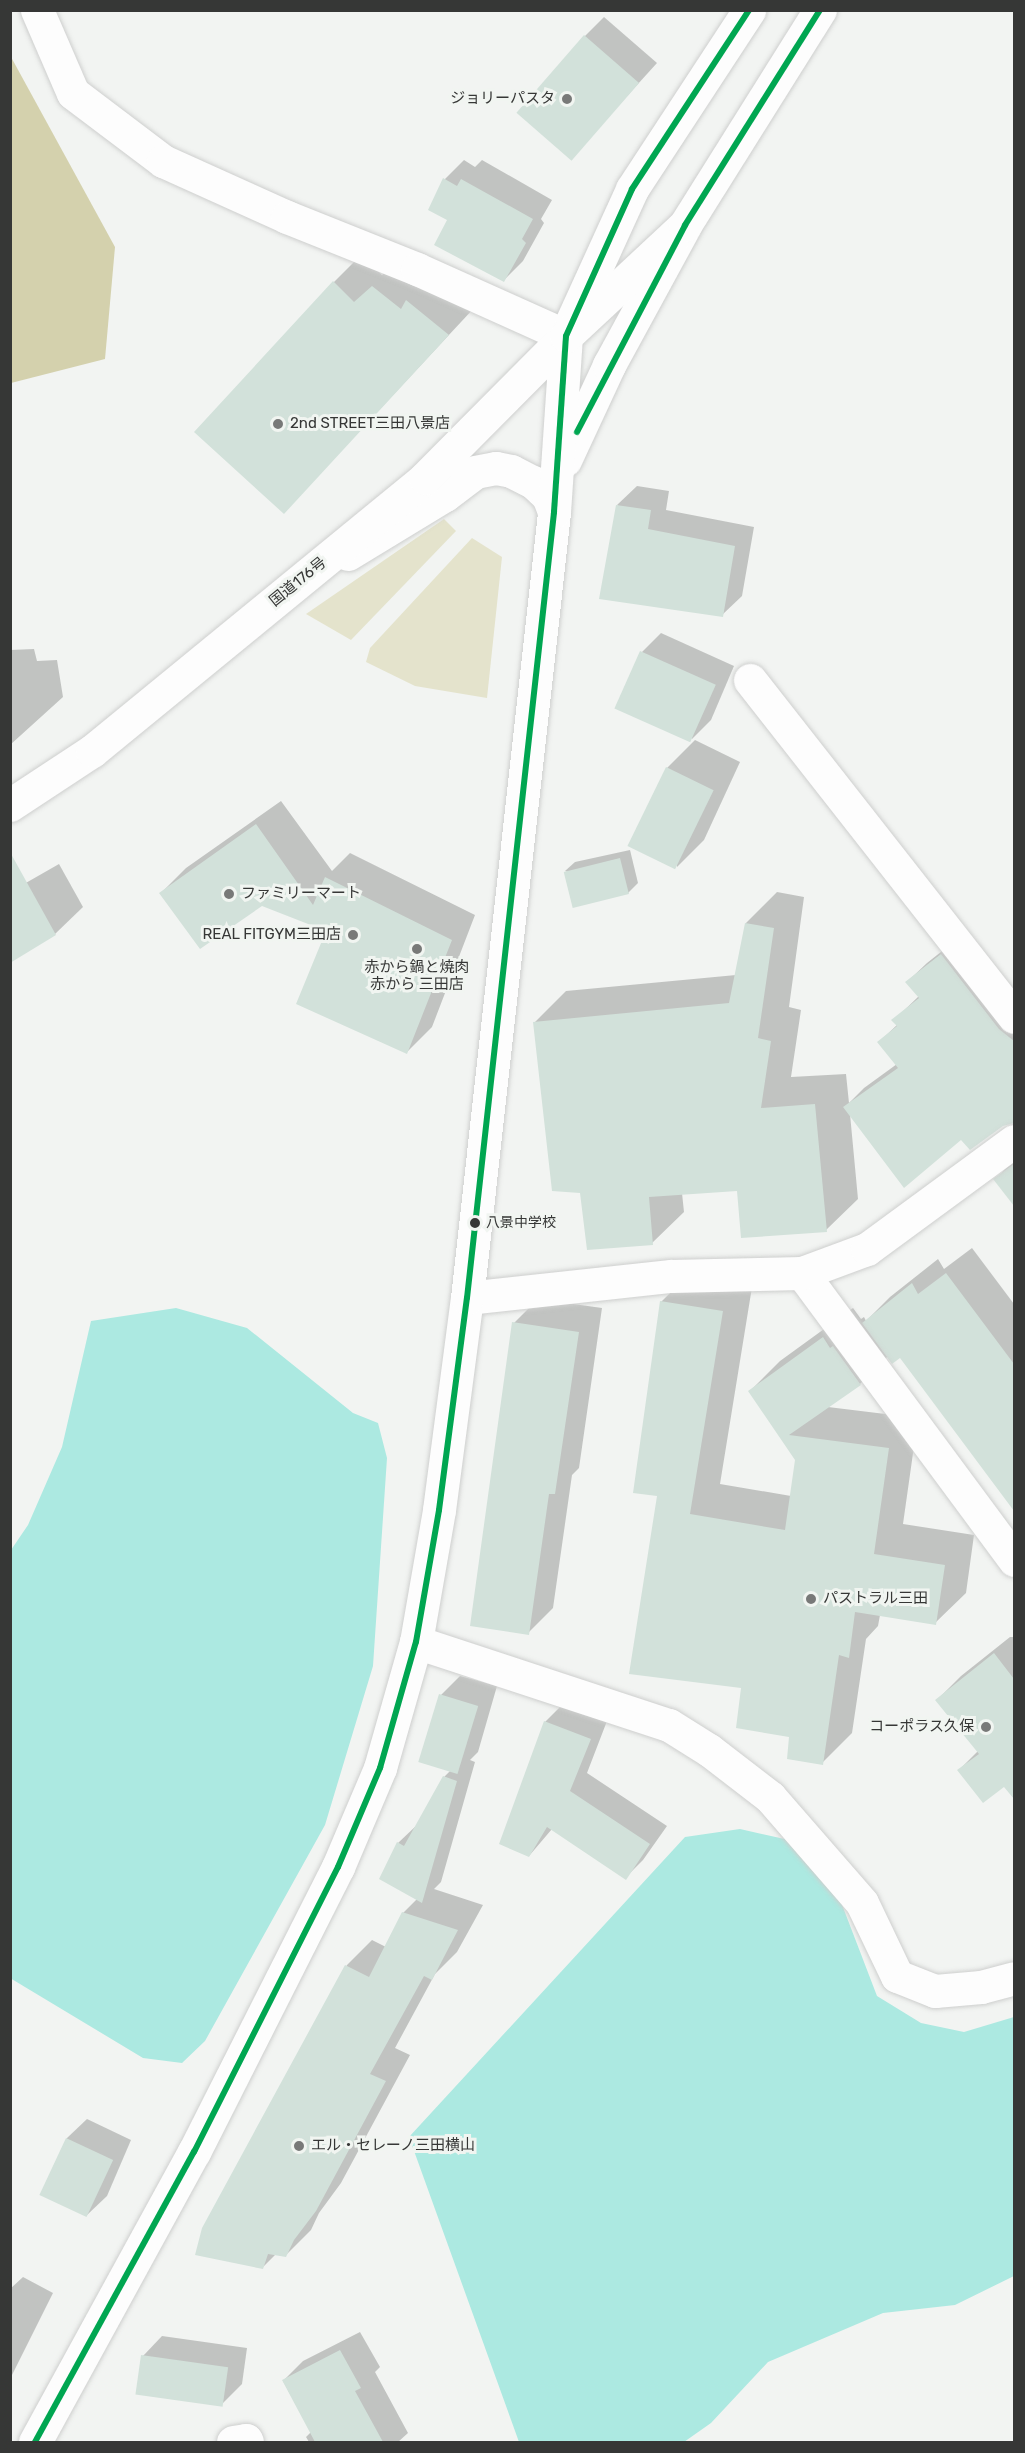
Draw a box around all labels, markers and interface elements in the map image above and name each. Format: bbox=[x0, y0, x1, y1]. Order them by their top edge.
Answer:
place label: ジョリーパスタ bbox=[450, 90, 555, 108]
marker: ジョリーパスタ bbox=[560, 92, 574, 106]
place label: 2nd STREET三田八景店 bbox=[290, 415, 450, 433]
marker: 2nd STREET三田八景店 bbox=[271, 417, 285, 431]
street label: 国道176号 bbox=[266, 554, 330, 610]
place label: ファミリーマート bbox=[241, 885, 361, 903]
marker: ファミリーマート bbox=[222, 887, 236, 901]
place label: REAL FITGYM三田店 bbox=[202, 926, 341, 944]
marker: REAL FITGYM三田店 bbox=[346, 928, 360, 942]
marker: 赤から鍋と焼肉 赤から 三田店 bbox=[410, 942, 424, 956]
place label: 赤から鍋と焼肉 赤から 三田店 bbox=[365, 958, 469, 993]
place label: 八景中学校 bbox=[486, 1215, 556, 1231]
marker: 八景中学校 bbox=[469, 1217, 481, 1229]
place label: パストラル三田 bbox=[823, 1590, 928, 1608]
marker: パストラル三田 bbox=[804, 1592, 818, 1606]
place label: コーポラス久保 bbox=[869, 1718, 974, 1736]
marker: コーポラス久保 bbox=[979, 1720, 993, 1734]
place label: エル・セレーノ三田横山 bbox=[311, 2137, 476, 2155]
marker: エル・セレーノ三田横山 bbox=[292, 2139, 306, 2153]

